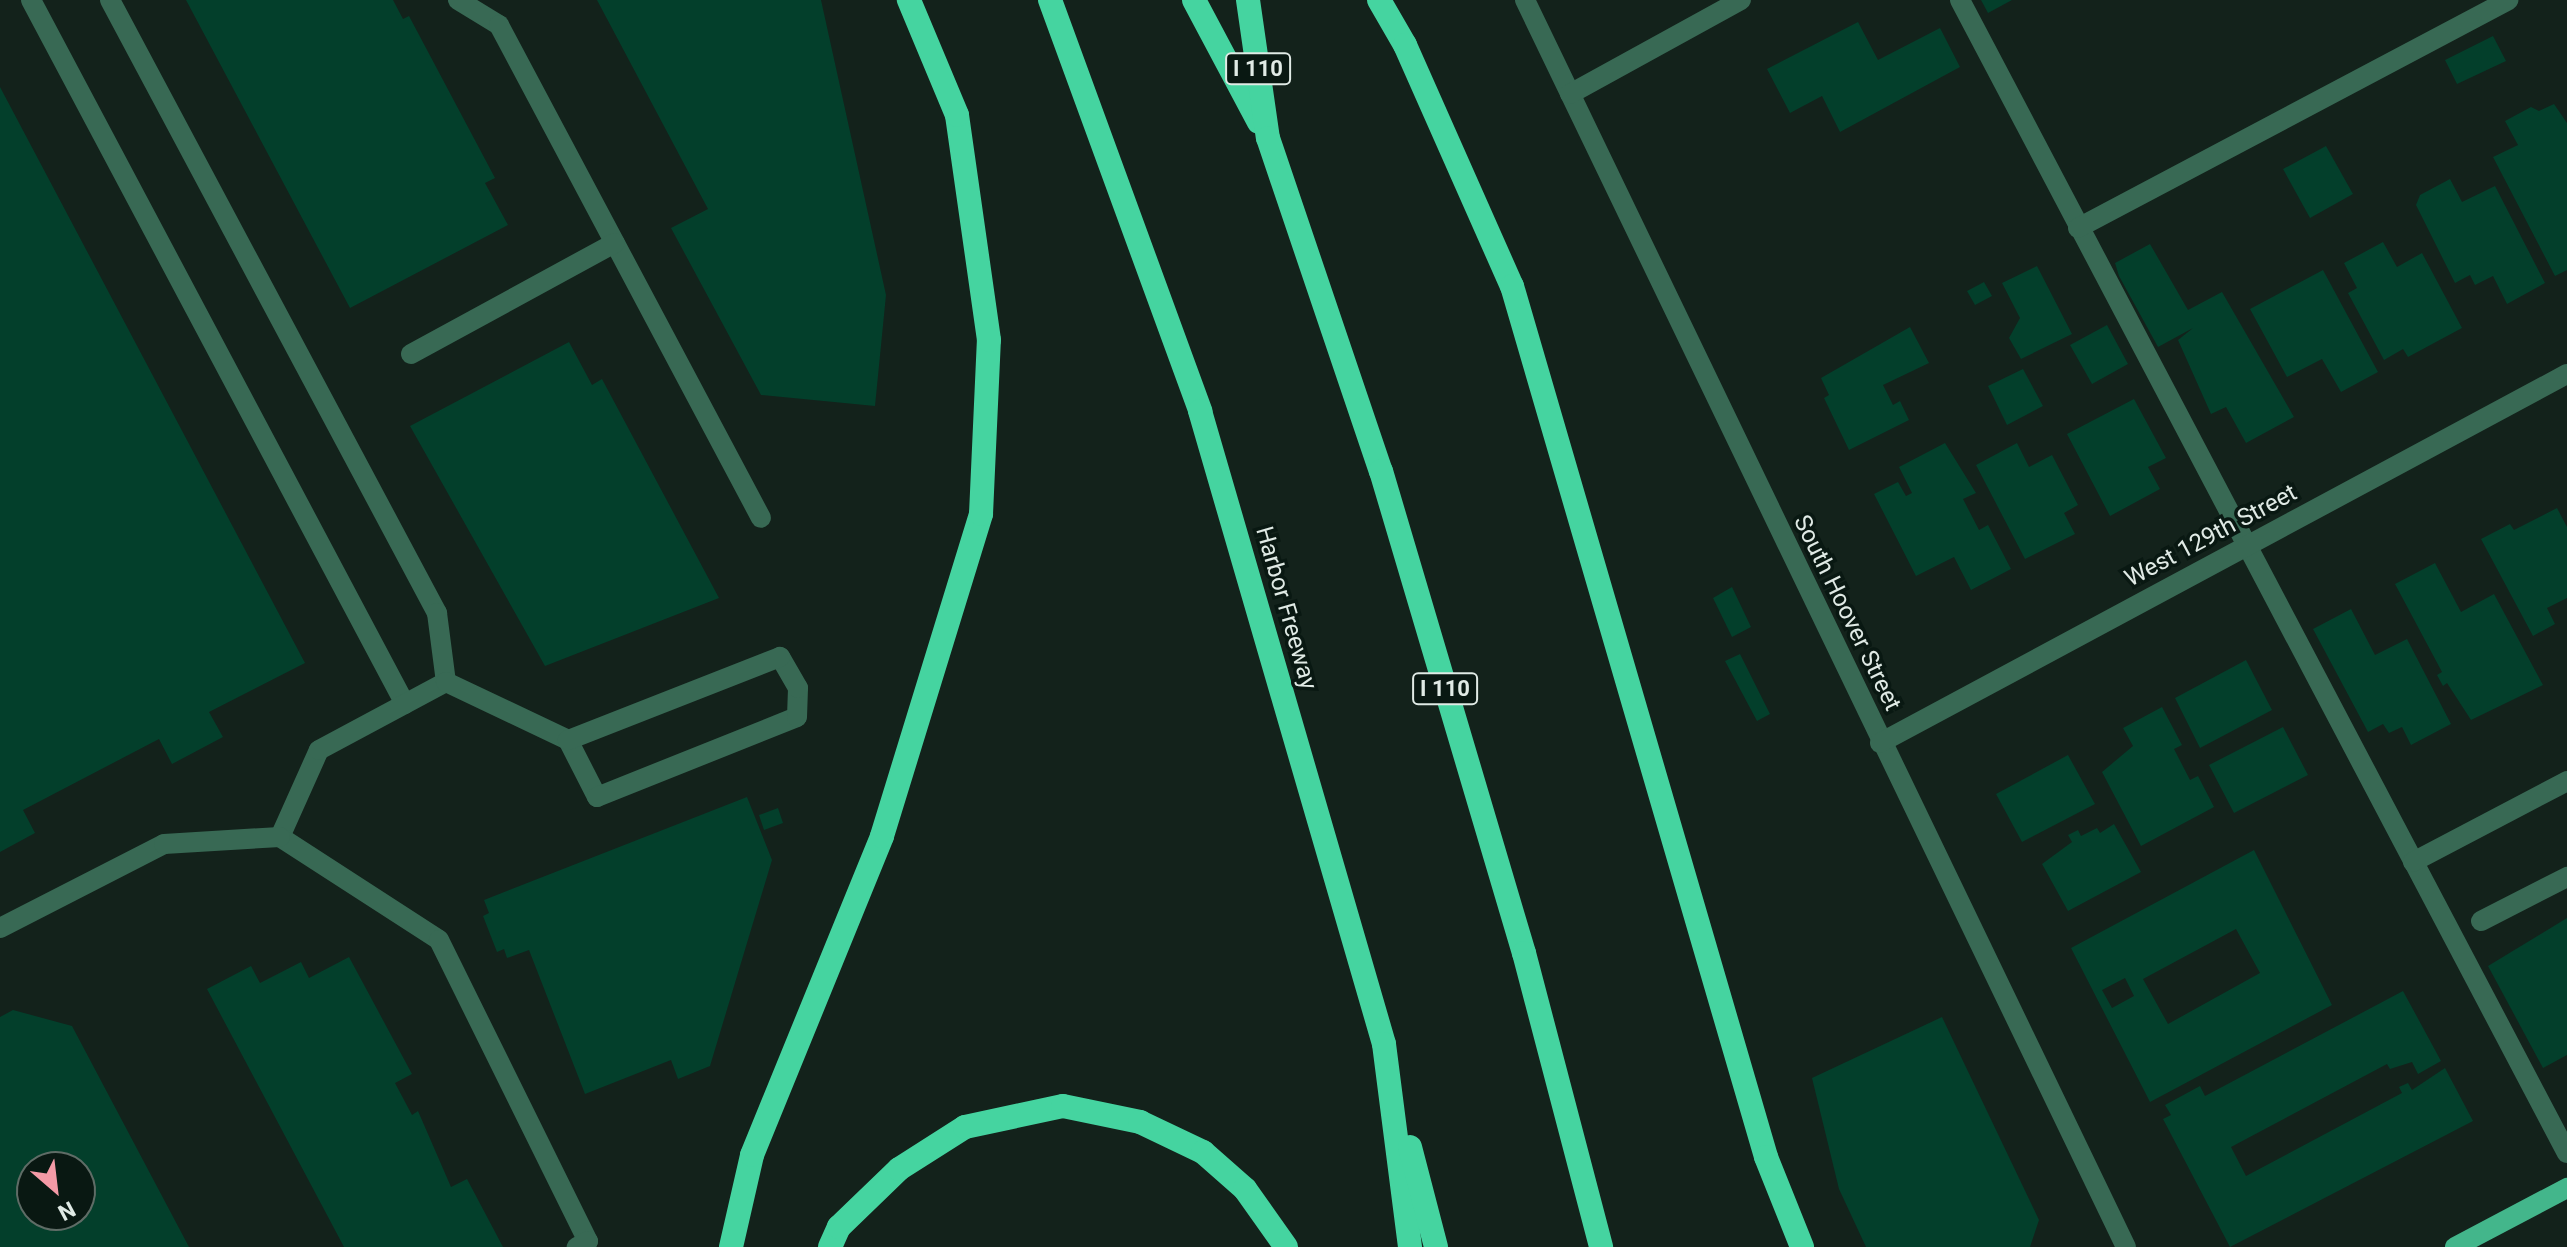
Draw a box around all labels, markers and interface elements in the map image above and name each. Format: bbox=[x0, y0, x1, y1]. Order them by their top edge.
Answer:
road number: I 110 bbox=[1224, 51, 1292, 87]
street label: West 129th Street bbox=[2120, 479, 2302, 593]
street label: South Hoover Street bbox=[1787, 510, 1907, 716]
street label: Harbor Freeway bbox=[1249, 523, 1323, 693]
road number: I 110 bbox=[1411, 671, 1479, 707]
north arrow bbox=[16, 1151, 96, 1231]
text: N bbox=[54, 1196, 79, 1226]

